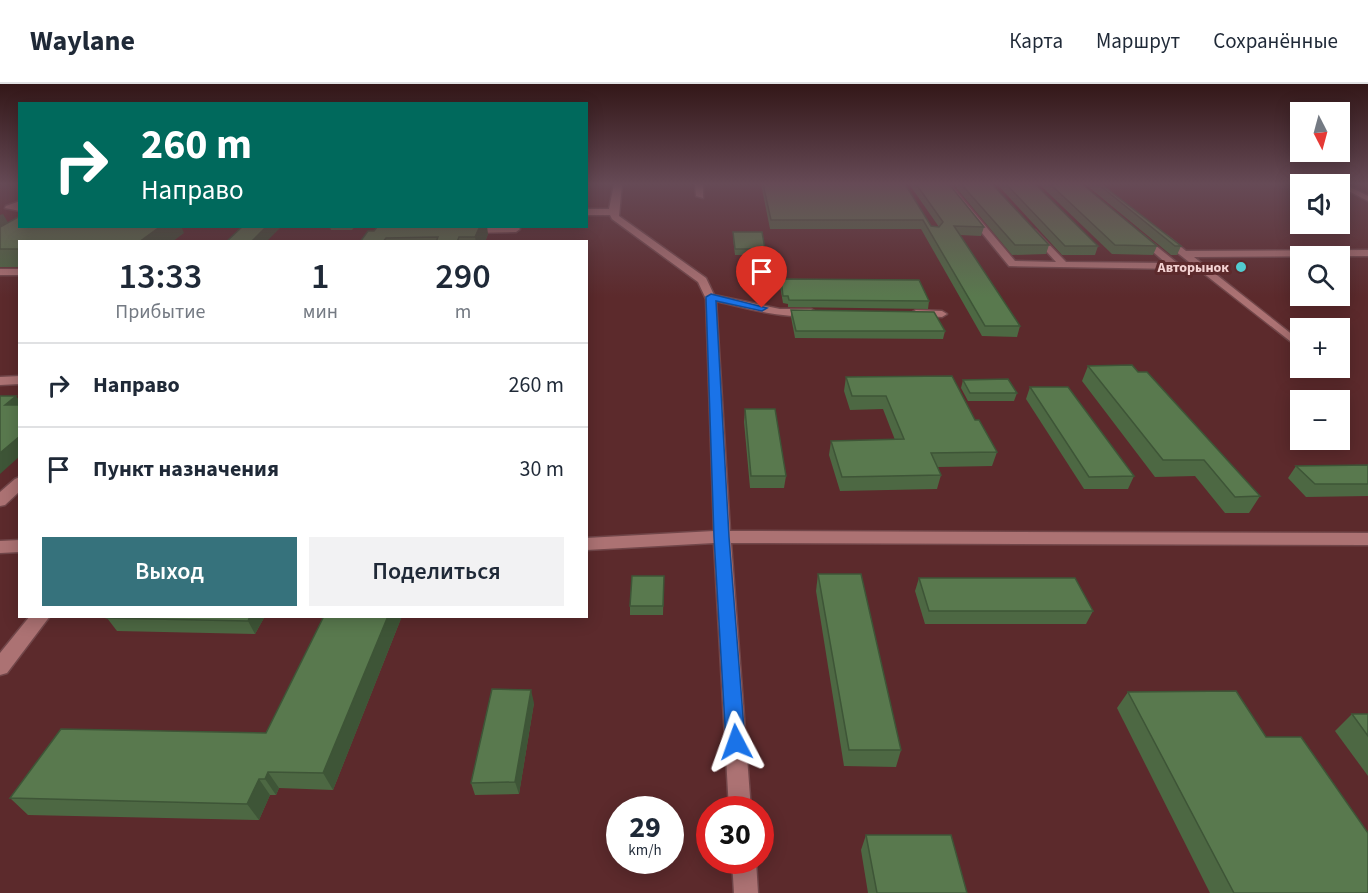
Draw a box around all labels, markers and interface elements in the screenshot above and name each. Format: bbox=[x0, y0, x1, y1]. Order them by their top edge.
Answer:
text: Waylane bbox=[30, 21, 135, 61]
text: Карта bbox=[1009, 26, 1063, 56]
text: Маршрут bbox=[1096, 26, 1180, 56]
text: Сохранённые bbox=[1213, 26, 1338, 56]
north arrow bbox=[1290, 102, 1350, 162]
map controls bbox=[1290, 102, 1350, 450]
text: 260 m bbox=[141, 115, 252, 175]
icon: right bbox=[42, 126, 120, 204]
text: Направо bbox=[141, 171, 244, 210]
button: sound bbox=[1290, 174, 1350, 234]
pin bbox=[736, 246, 787, 308]
button: search bbox=[1290, 246, 1350, 306]
text: 13:33 bbox=[118, 251, 202, 302]
text: 1 bbox=[311, 251, 330, 302]
text: 290 bbox=[435, 251, 491, 302]
icon: arrive bbox=[745, 255, 778, 288]
place label: Авторынок bbox=[1157, 258, 1229, 278]
marker: Авторынок bbox=[1234, 260, 1248, 274]
text: Прибытие bbox=[115, 298, 205, 326]
text: мин bbox=[303, 298, 338, 326]
text: m bbox=[455, 298, 471, 326]
button: + bbox=[1290, 318, 1350, 378]
icon: right bbox=[42, 369, 75, 402]
text: Направо bbox=[93, 369, 180, 401]
text: 260 m bbox=[509, 369, 564, 401]
button: − bbox=[1290, 390, 1350, 450]
icon: arrive bbox=[42, 453, 75, 486]
text: Пункт назначения bbox=[93, 453, 279, 485]
text: 30 m bbox=[519, 453, 564, 485]
button: Выход bbox=[42, 537, 297, 606]
button: Поделиться bbox=[309, 537, 564, 606]
position arrow bbox=[704, 710, 768, 774]
speed limit sign: 30 bbox=[696, 796, 774, 874]
text: 29 bbox=[629, 806, 661, 849]
text: km/h bbox=[628, 840, 662, 861]

